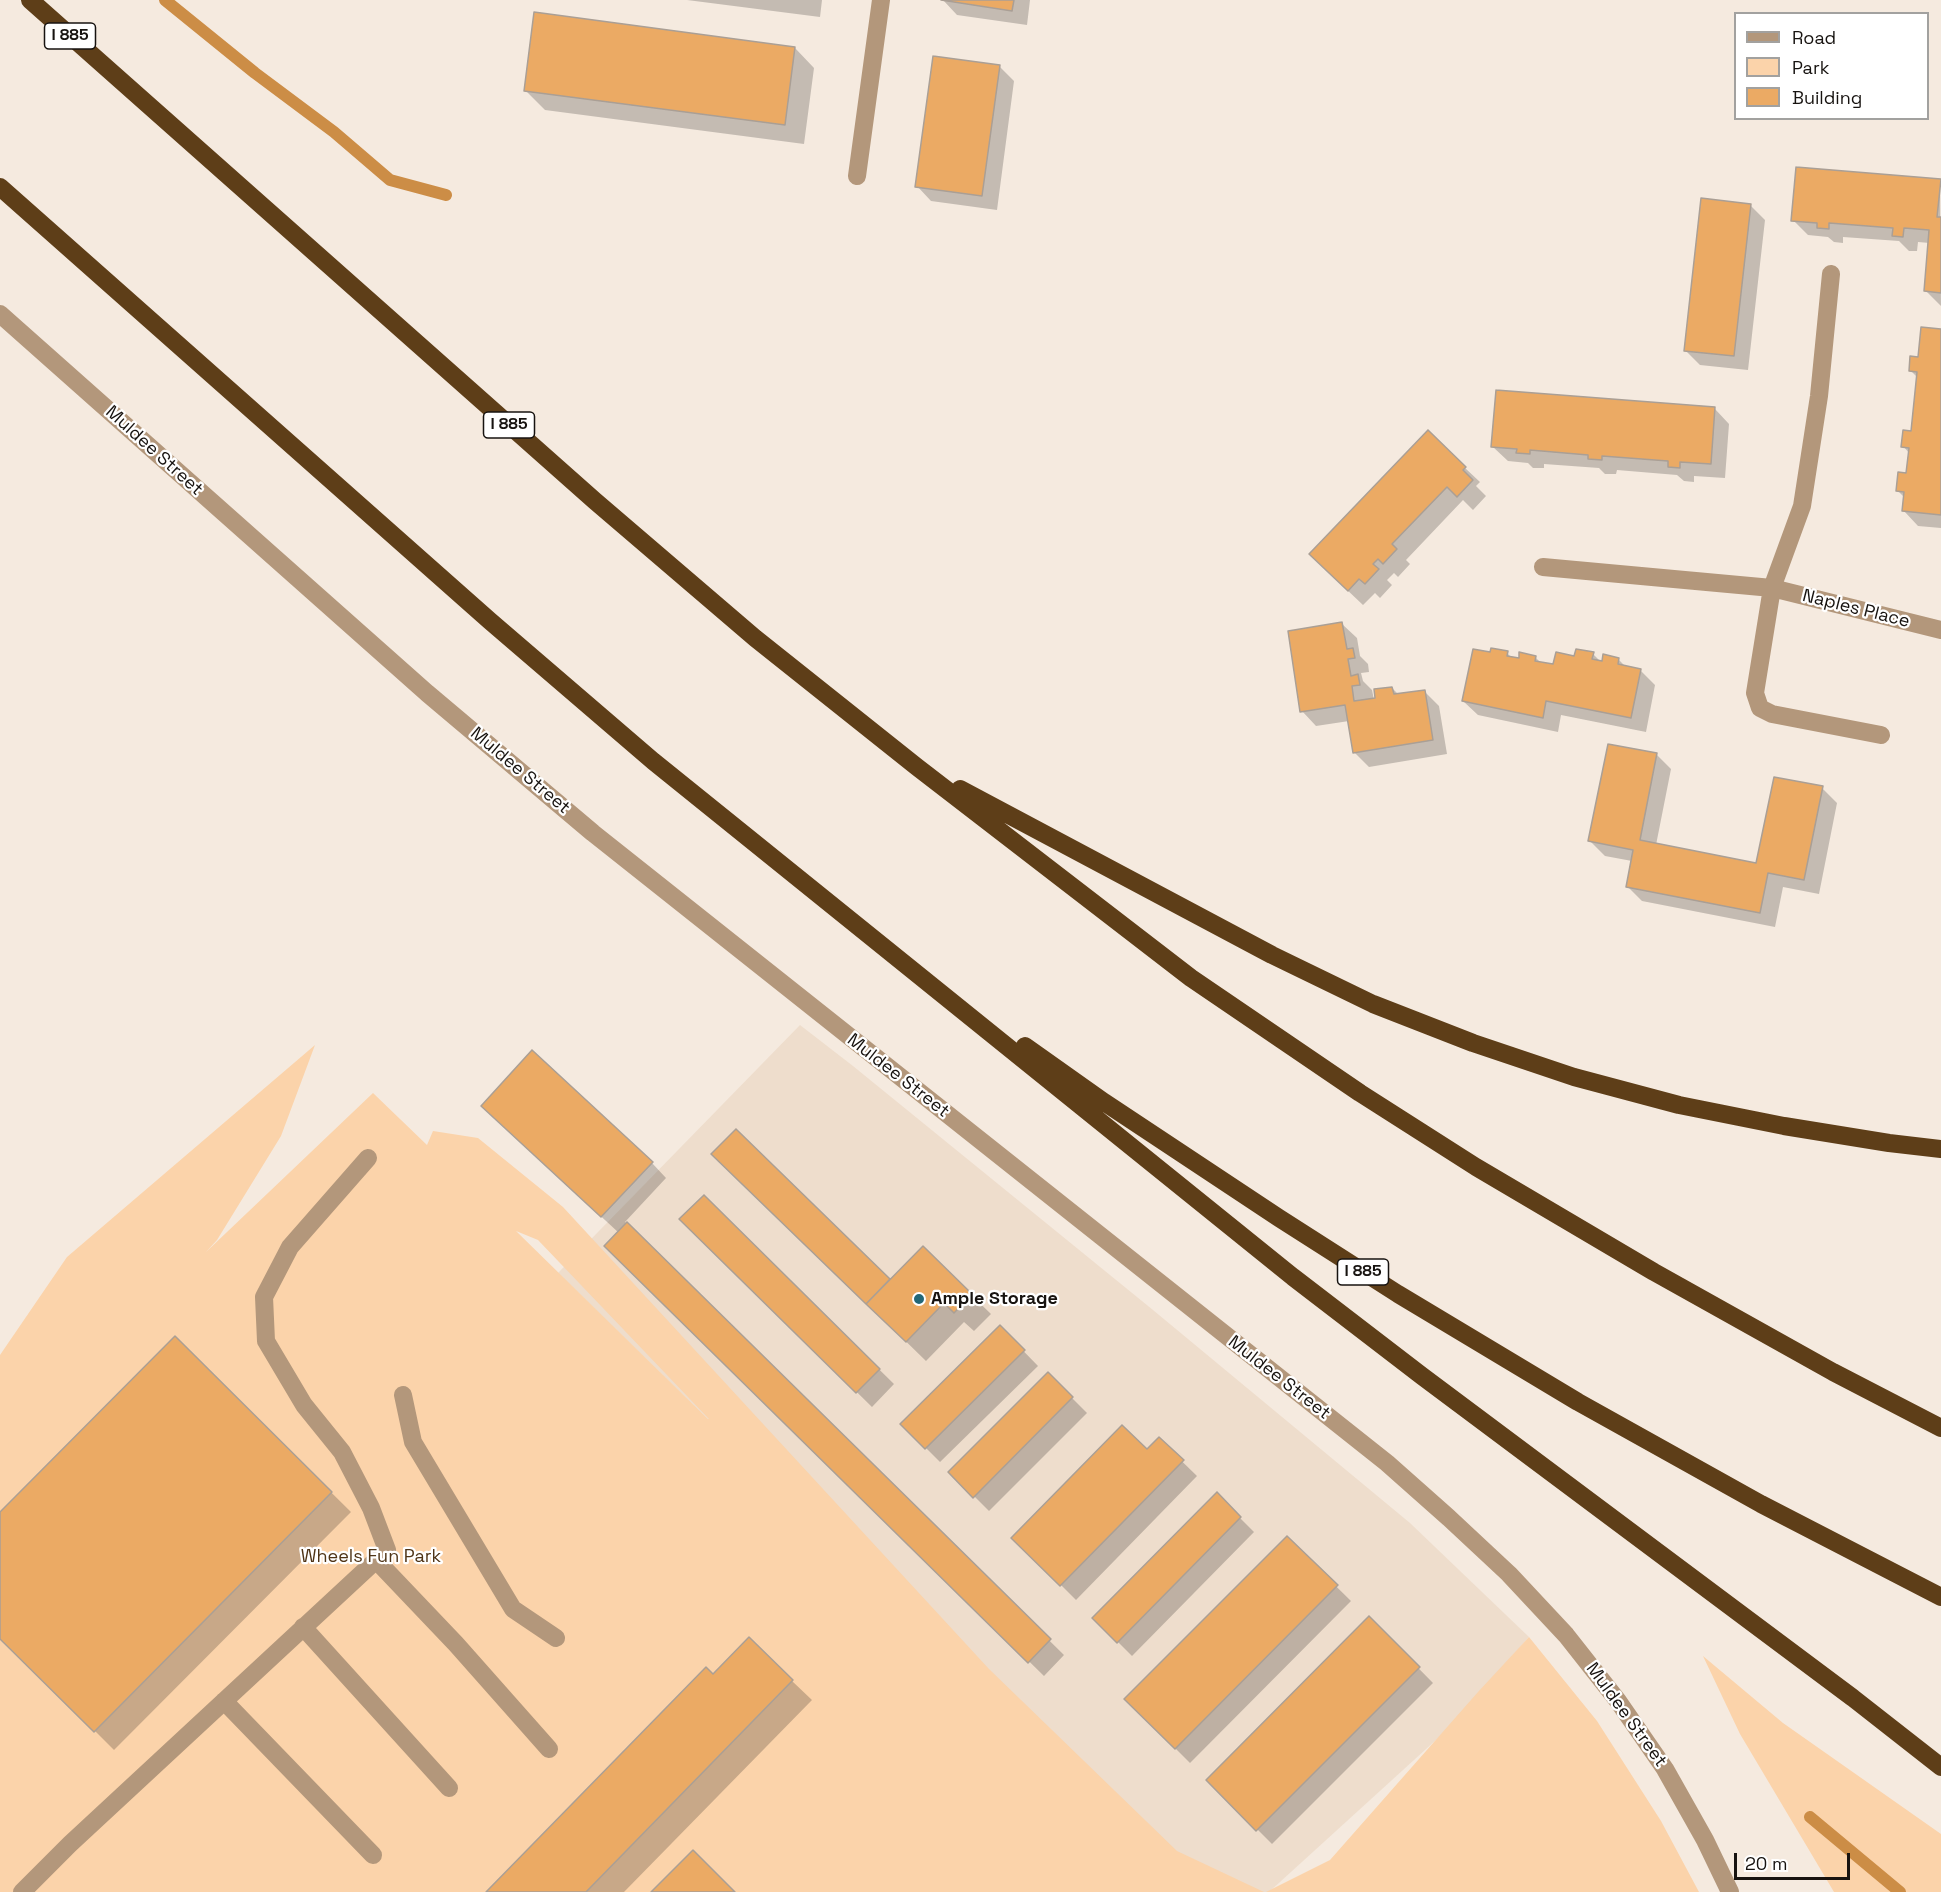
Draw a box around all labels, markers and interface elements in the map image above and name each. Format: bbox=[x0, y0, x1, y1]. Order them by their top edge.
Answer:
legend bbox=[1734, 12, 1929, 120]
road number: I 885 bbox=[44, 23, 96, 49]
text: Road bbox=[1792, 26, 1836, 49]
text: Park bbox=[1792, 56, 1829, 79]
text: Building bbox=[1792, 86, 1862, 109]
street label: Muldee Street bbox=[101, 402, 207, 500]
road number: I 885 bbox=[484, 412, 534, 438]
street label: Naples Place bbox=[1800, 585, 1912, 633]
street label: Muldee Street bbox=[466, 723, 574, 819]
street label: Muldee Street bbox=[843, 1029, 953, 1123]
road number: I 885 bbox=[1338, 1259, 1388, 1285]
place label: Ample Storage bbox=[931, 1288, 1058, 1310]
marker: Ample Storage bbox=[912, 1292, 926, 1306]
street label: Muldee Street bbox=[1224, 1331, 1334, 1425]
park label: Wheels Fun Park bbox=[301, 1546, 441, 1568]
street label: Muldee Street bbox=[1581, 1659, 1671, 1771]
scale bar bbox=[1737, 1841, 1852, 1879]
text: 20 m bbox=[1745, 1852, 1788, 1875]

